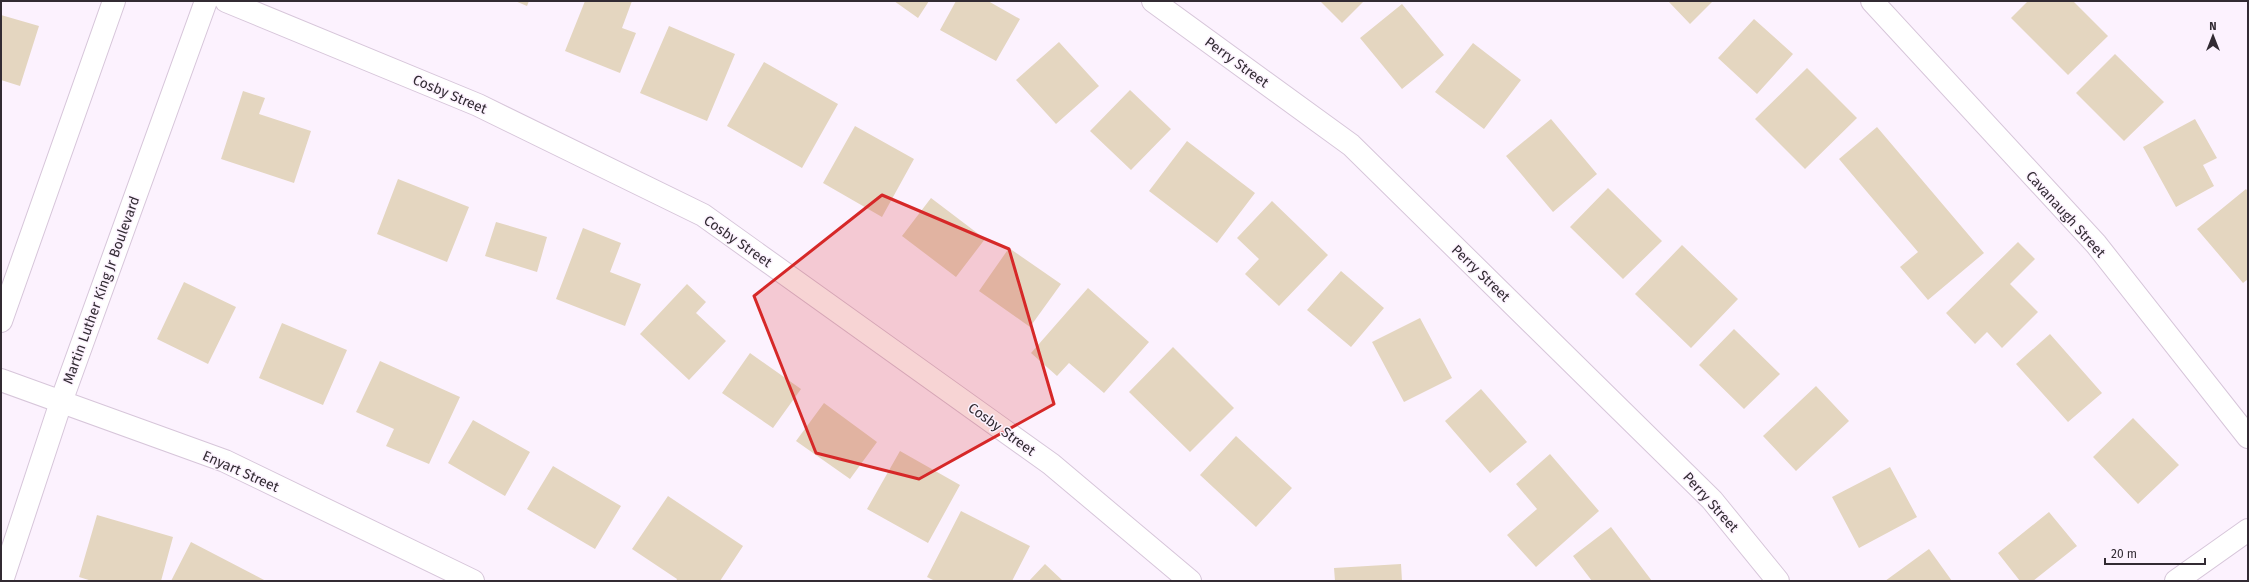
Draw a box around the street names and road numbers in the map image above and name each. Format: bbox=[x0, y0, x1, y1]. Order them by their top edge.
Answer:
street label: Perry Street bbox=[1201, 34, 1273, 92]
street label: Cosby Street bbox=[410, 71, 490, 118]
street label: Cavanaugh Street bbox=[2022, 168, 2110, 262]
street label: Martin Luther King Jr Boulevard bbox=[60, 194, 143, 386]
street label: Cosby Street bbox=[700, 212, 776, 272]
street label: Perry Street bbox=[1448, 241, 1514, 306]
street label: Cosby Street bbox=[965, 399, 1039, 460]
street label: Enyart Street bbox=[200, 447, 283, 496]
street label: Perry Street bbox=[1679, 469, 1743, 536]

